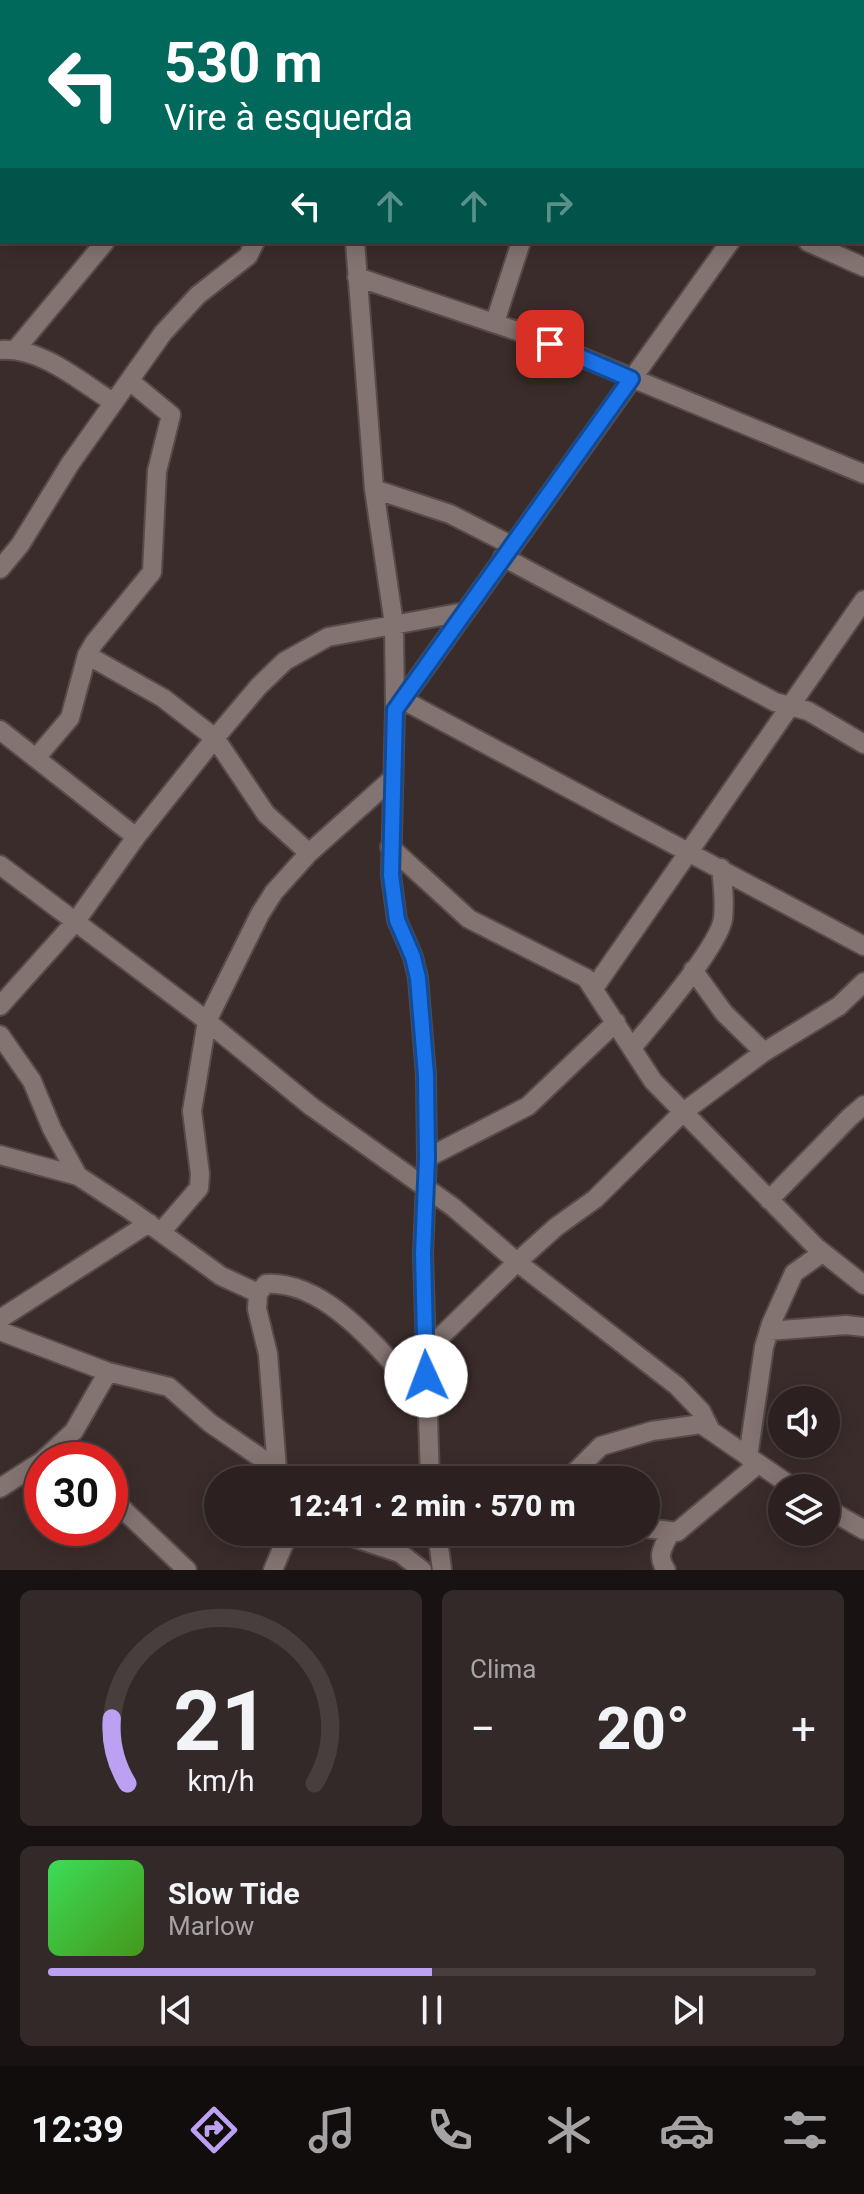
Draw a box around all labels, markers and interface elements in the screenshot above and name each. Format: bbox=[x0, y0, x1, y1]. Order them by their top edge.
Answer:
text: 530 m bbox=[164, 30, 323, 96]
icon: left bbox=[32, 32, 136, 136]
text: Vire à esquerda bbox=[164, 97, 413, 139]
icon: left bbox=[284, 184, 328, 228]
icon: ahead bbox=[368, 184, 412, 228]
icon: ahead bbox=[452, 184, 496, 228]
icon: right bbox=[536, 184, 580, 228]
pin bbox=[516, 310, 584, 378]
icon: arrive bbox=[528, 322, 572, 366]
position arrow bbox=[384, 1334, 468, 1418]
map controls bbox=[768, 1386, 840, 1546]
button: sound bbox=[768, 1386, 840, 1458]
speed limit sign: 30 bbox=[24, 1442, 128, 1546]
button: layers bbox=[768, 1474, 840, 1546]
text: 12:41 · 2 min · 570 m bbox=[288, 1488, 576, 1523]
text: Clima bbox=[470, 1654, 537, 1684]
text: 21 bbox=[173, 1673, 269, 1770]
text: 20° bbox=[597, 1693, 690, 1764]
text: − bbox=[470, 1703, 495, 1755]
text: + bbox=[791, 1703, 816, 1755]
text: km/h bbox=[187, 1764, 255, 1798]
text: Slow Tide bbox=[168, 1876, 300, 1911]
text: Marlow bbox=[168, 1911, 254, 1941]
icon: previous bbox=[154, 1988, 198, 2032]
icon: pause bbox=[410, 1988, 454, 2032]
icon: next bbox=[666, 1988, 710, 2032]
icon: directions bbox=[186, 2102, 242, 2158]
icon: music bbox=[304, 2102, 360, 2158]
icon: phone bbox=[422, 2102, 478, 2158]
icon: climate bbox=[541, 2102, 597, 2158]
icon: car bbox=[659, 2102, 715, 2158]
icon: filters bbox=[777, 2102, 833, 2158]
text: 12:39 bbox=[31, 2109, 124, 2151]

